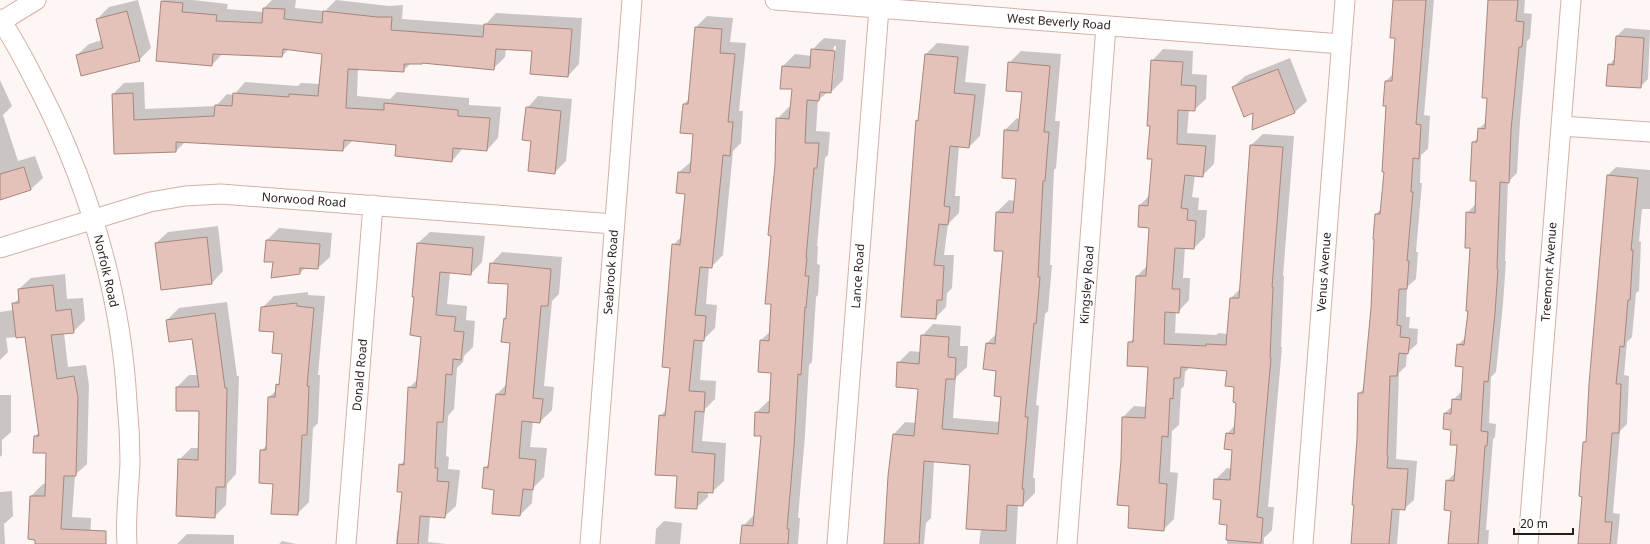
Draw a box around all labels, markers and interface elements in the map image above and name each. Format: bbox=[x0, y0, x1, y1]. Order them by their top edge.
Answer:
street label: West Beverly Road bbox=[1006, 9, 1112, 34]
street label: Norwood Road bbox=[261, 188, 347, 211]
street label: Treemont Avenue bbox=[1537, 221, 1560, 322]
street label: Seabrook Road bbox=[599, 229, 622, 315]
street label: Venus Avenue bbox=[1312, 231, 1335, 312]
street label: Norfolk Road bbox=[90, 233, 123, 309]
street label: Lance Road bbox=[847, 243, 868, 309]
street label: Kingsley Road bbox=[1075, 245, 1098, 325]
street label: Donald Road bbox=[348, 338, 371, 412]
scale bar bbox=[1514, 510, 1573, 536]
text: 20 m bbox=[1520, 515, 1548, 532]

